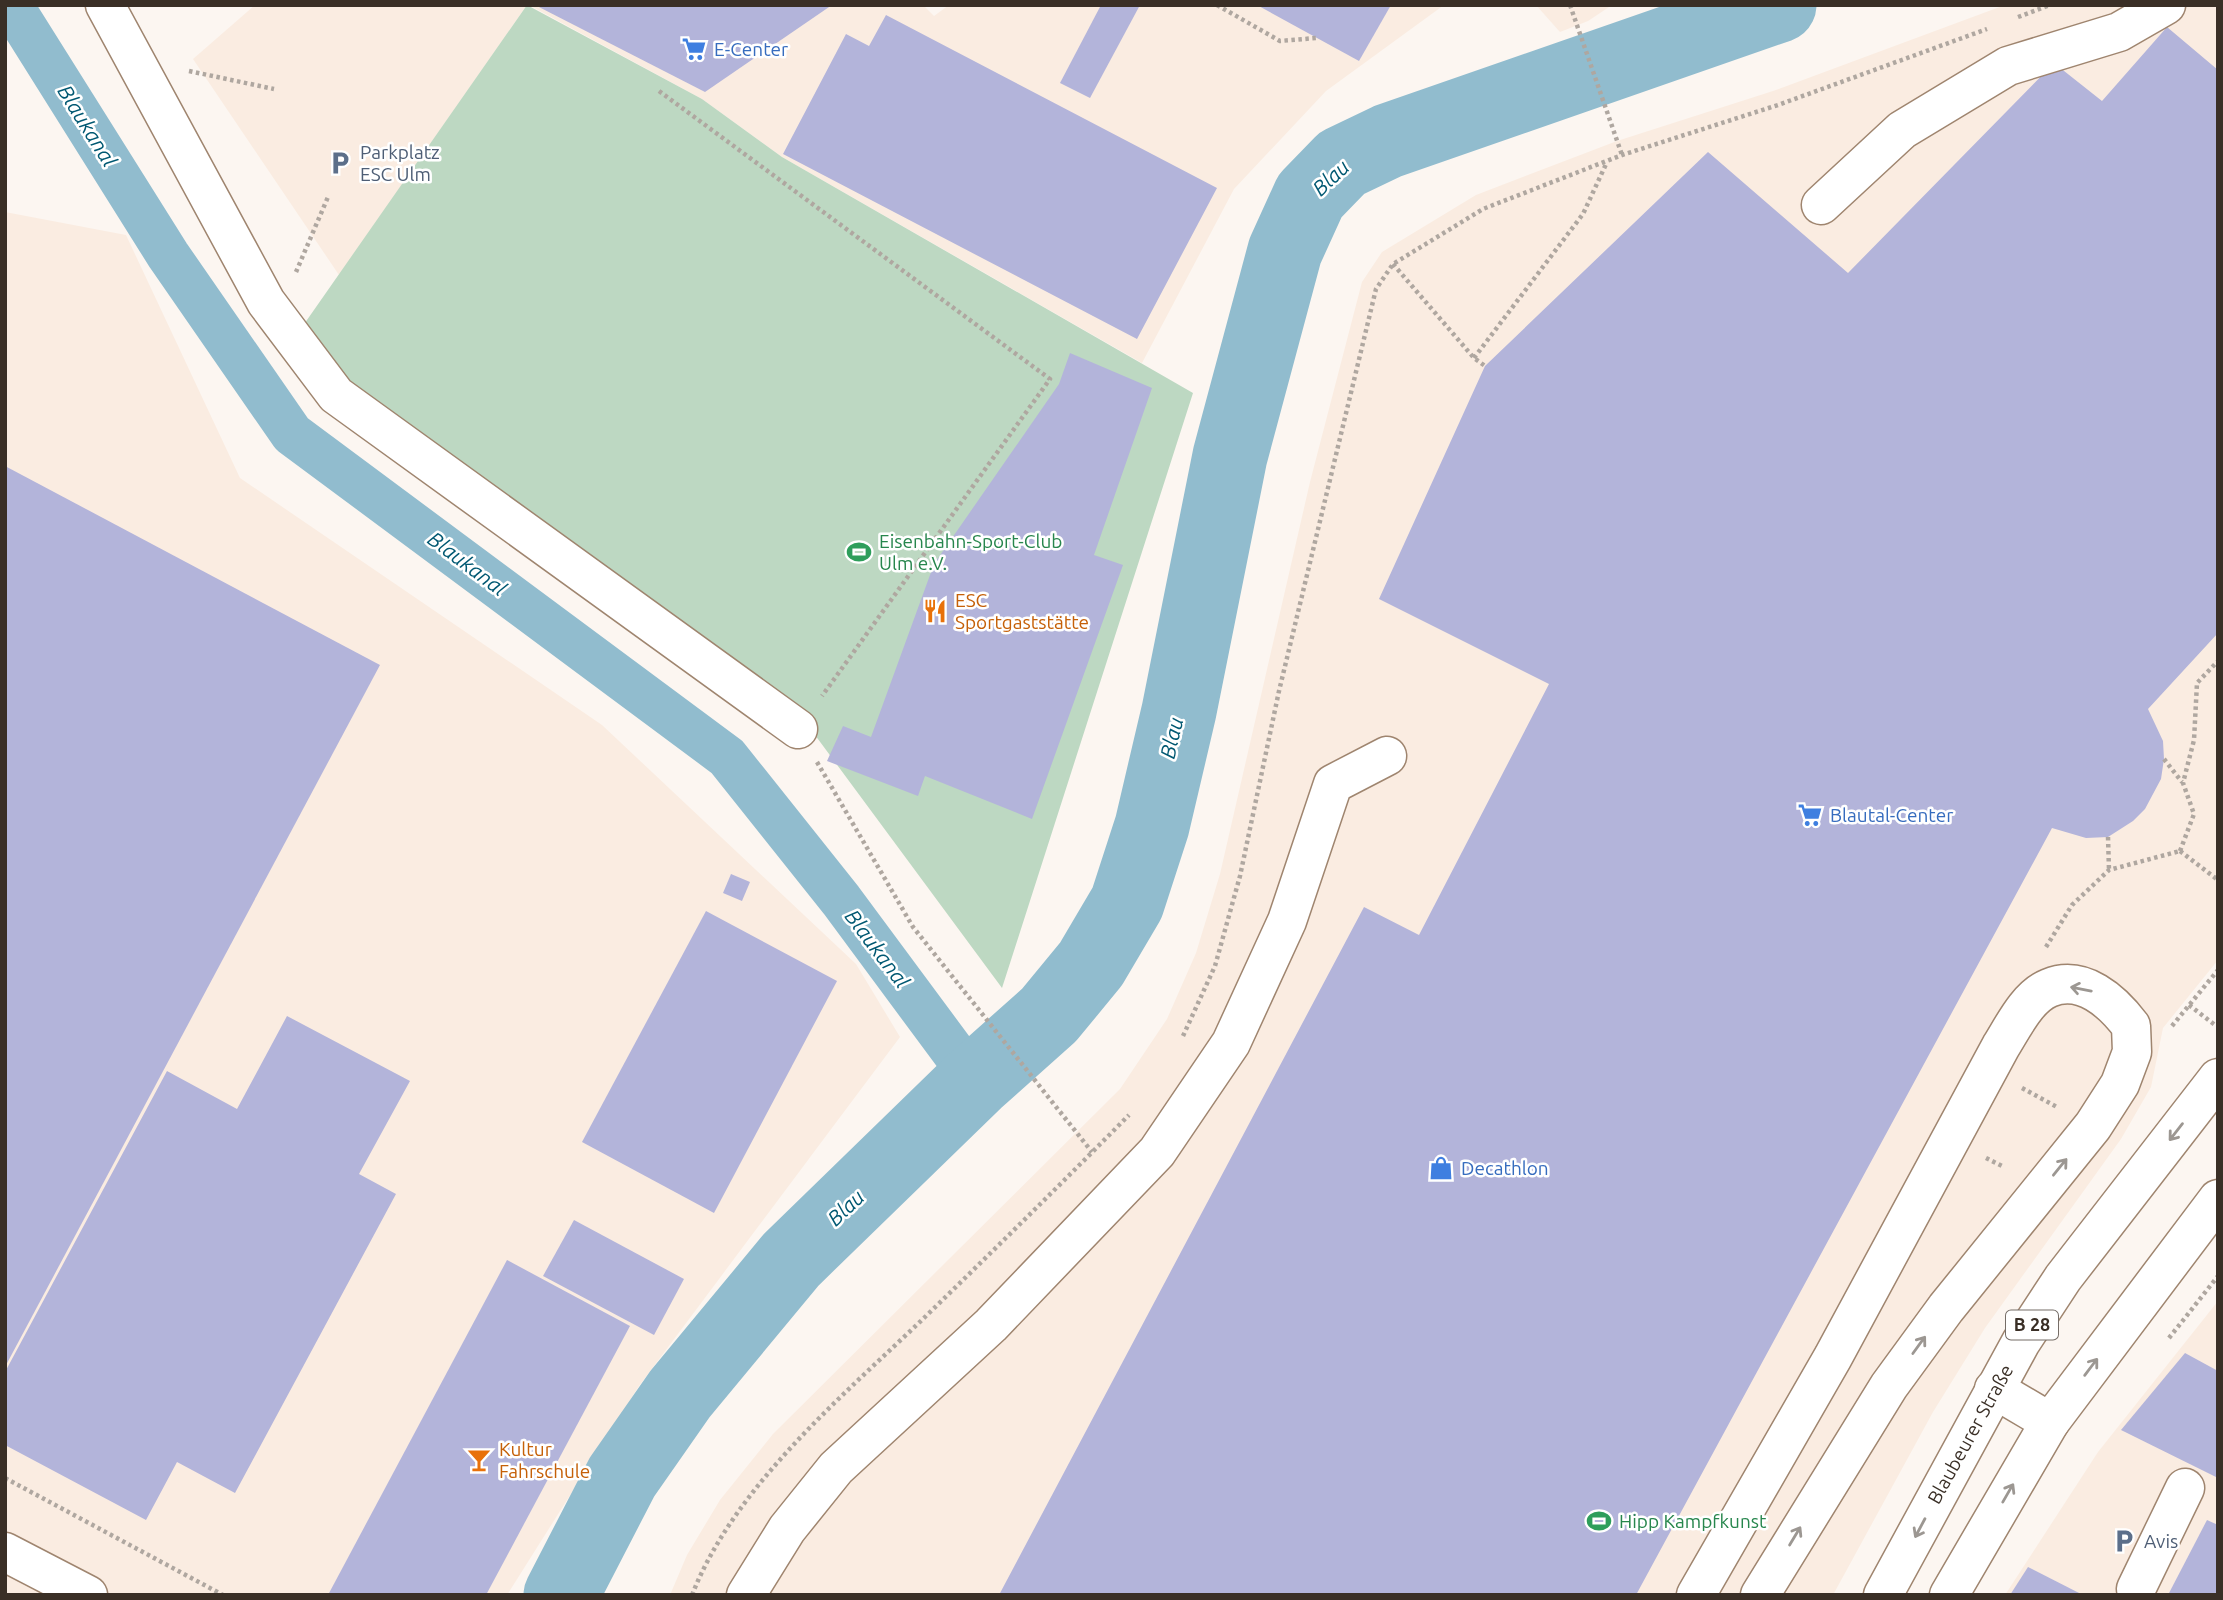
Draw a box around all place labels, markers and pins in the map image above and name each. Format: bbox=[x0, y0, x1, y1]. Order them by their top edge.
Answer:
supermarket icon: E-Center bbox=[680, 35, 708, 63]
place label: E-Center bbox=[714, 38, 788, 60]
place label: Parkplatz ESC Ulm bbox=[360, 141, 440, 185]
parking icon: Parkplatz ESC Ulm bbox=[326, 149, 354, 177]
place label: Eisenbahn-Sport-Club Ulm e.V. bbox=[879, 530, 1062, 574]
sports icon: Eisenbahn-Sport-Club Ulm e.V. bbox=[845, 538, 873, 566]
place label: ESC Sportgaststätte bbox=[955, 589, 1089, 633]
restaurant icon: ESC Sportgaststätte bbox=[921, 597, 949, 625]
supermarket icon: Blautal-Center bbox=[1796, 801, 1824, 829]
place label: Blautal-Center bbox=[1830, 804, 1953, 826]
shop icon: Decathlon bbox=[1427, 1154, 1455, 1182]
place label: Decathlon bbox=[1461, 1157, 1549, 1179]
place label: Kultur Fahrschule bbox=[499, 1438, 590, 1482]
bar icon: Kultur Fahrschule bbox=[465, 1446, 493, 1474]
sports icon: Hipp Kampfkunst bbox=[1585, 1507, 1613, 1535]
place label: Hipp Kampfkunst bbox=[1619, 1510, 1767, 1532]
parking icon: Avis bbox=[2110, 1527, 2138, 1555]
place label: Avis bbox=[2144, 1530, 2178, 1552]

